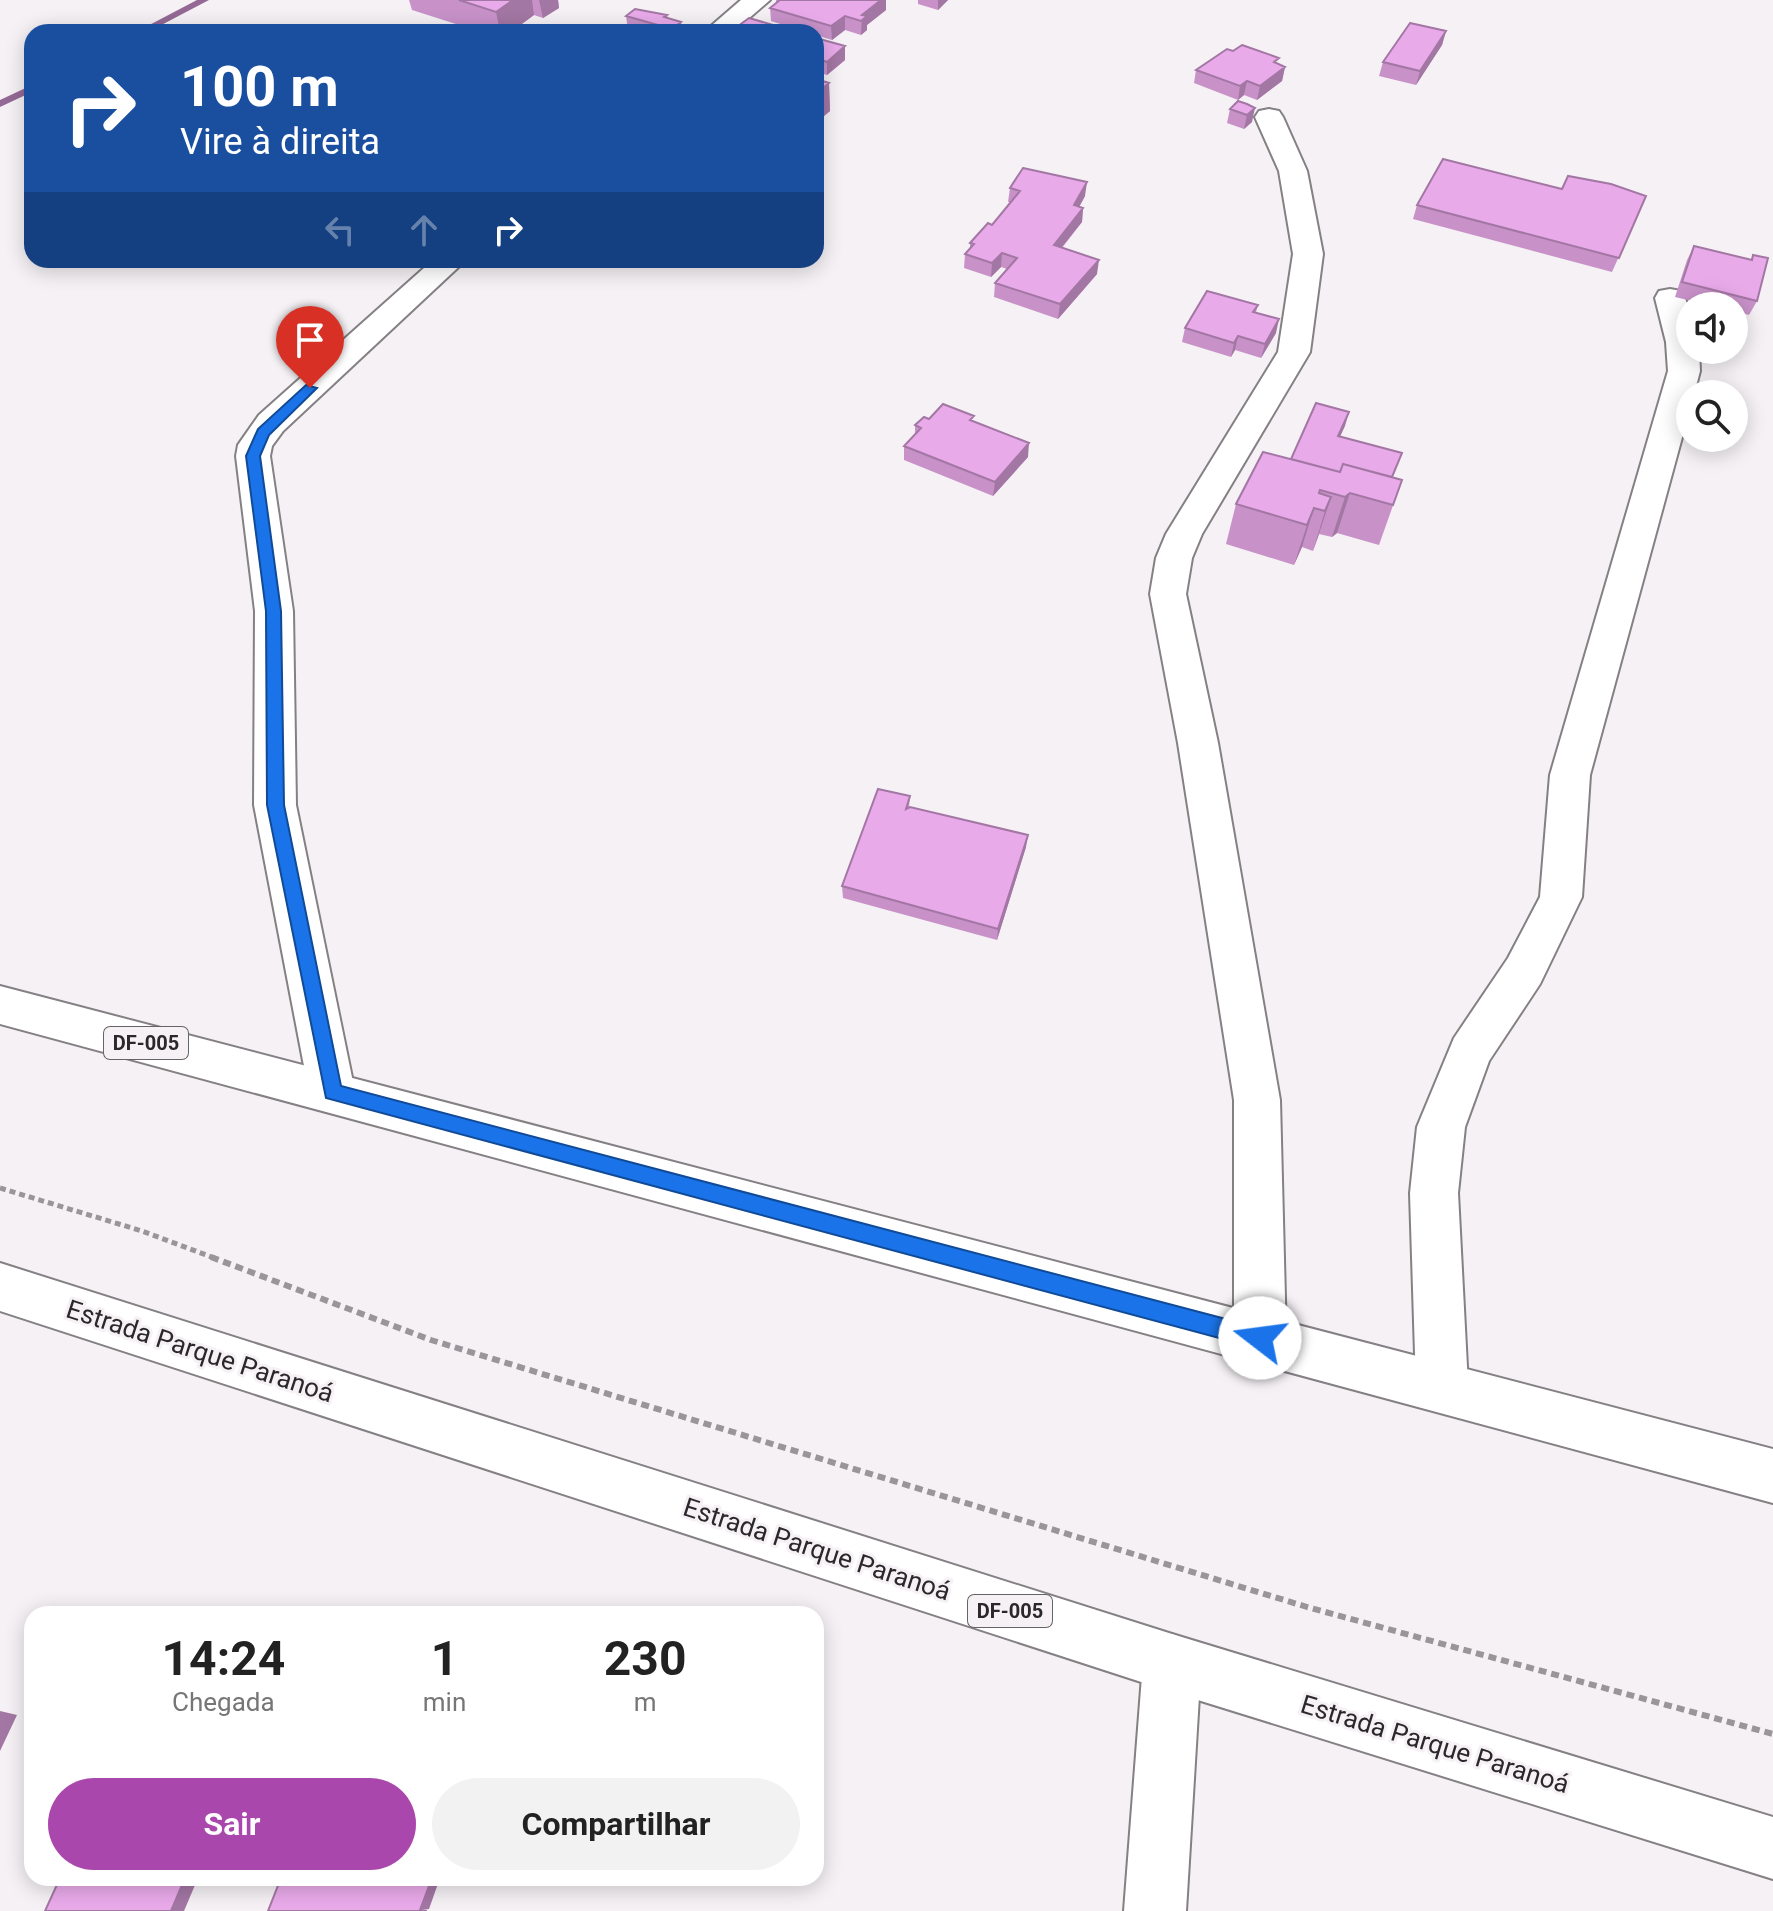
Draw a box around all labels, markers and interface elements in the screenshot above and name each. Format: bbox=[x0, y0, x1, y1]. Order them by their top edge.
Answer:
text: 100 m bbox=[180, 54, 339, 120]
icon: right bbox=[48, 56, 152, 160]
text: Vire à direita bbox=[180, 121, 380, 163]
icon: left bbox=[318, 208, 362, 252]
icon: ahead bbox=[402, 208, 446, 252]
icon: right bbox=[486, 208, 530, 252]
map controls bbox=[1676, 292, 1748, 452]
button: sound bbox=[1676, 292, 1748, 364]
pin bbox=[276, 306, 344, 388]
icon: arrive bbox=[288, 318, 332, 362]
button: search bbox=[1676, 380, 1748, 452]
road number: DF-005 bbox=[104, 1027, 188, 1059]
street label: Estrada Parque Paranoá bbox=[63, 1294, 337, 1408]
position arrow bbox=[1218, 1296, 1302, 1380]
street label: Estrada Parque Paranoá bbox=[680, 1492, 954, 1606]
road number: DF-005 bbox=[968, 1595, 1052, 1627]
text: 14:24 bbox=[162, 1630, 285, 1687]
text: 1 bbox=[431, 1630, 458, 1687]
text: 230 bbox=[604, 1630, 686, 1687]
text: Chegada bbox=[172, 1687, 275, 1717]
text: min bbox=[423, 1687, 466, 1717]
text: m bbox=[634, 1687, 657, 1717]
street label: Estrada Parque Paranoá bbox=[1297, 1689, 1573, 1799]
button: Sair bbox=[48, 1778, 416, 1870]
button: Compartilhar bbox=[432, 1778, 800, 1870]

